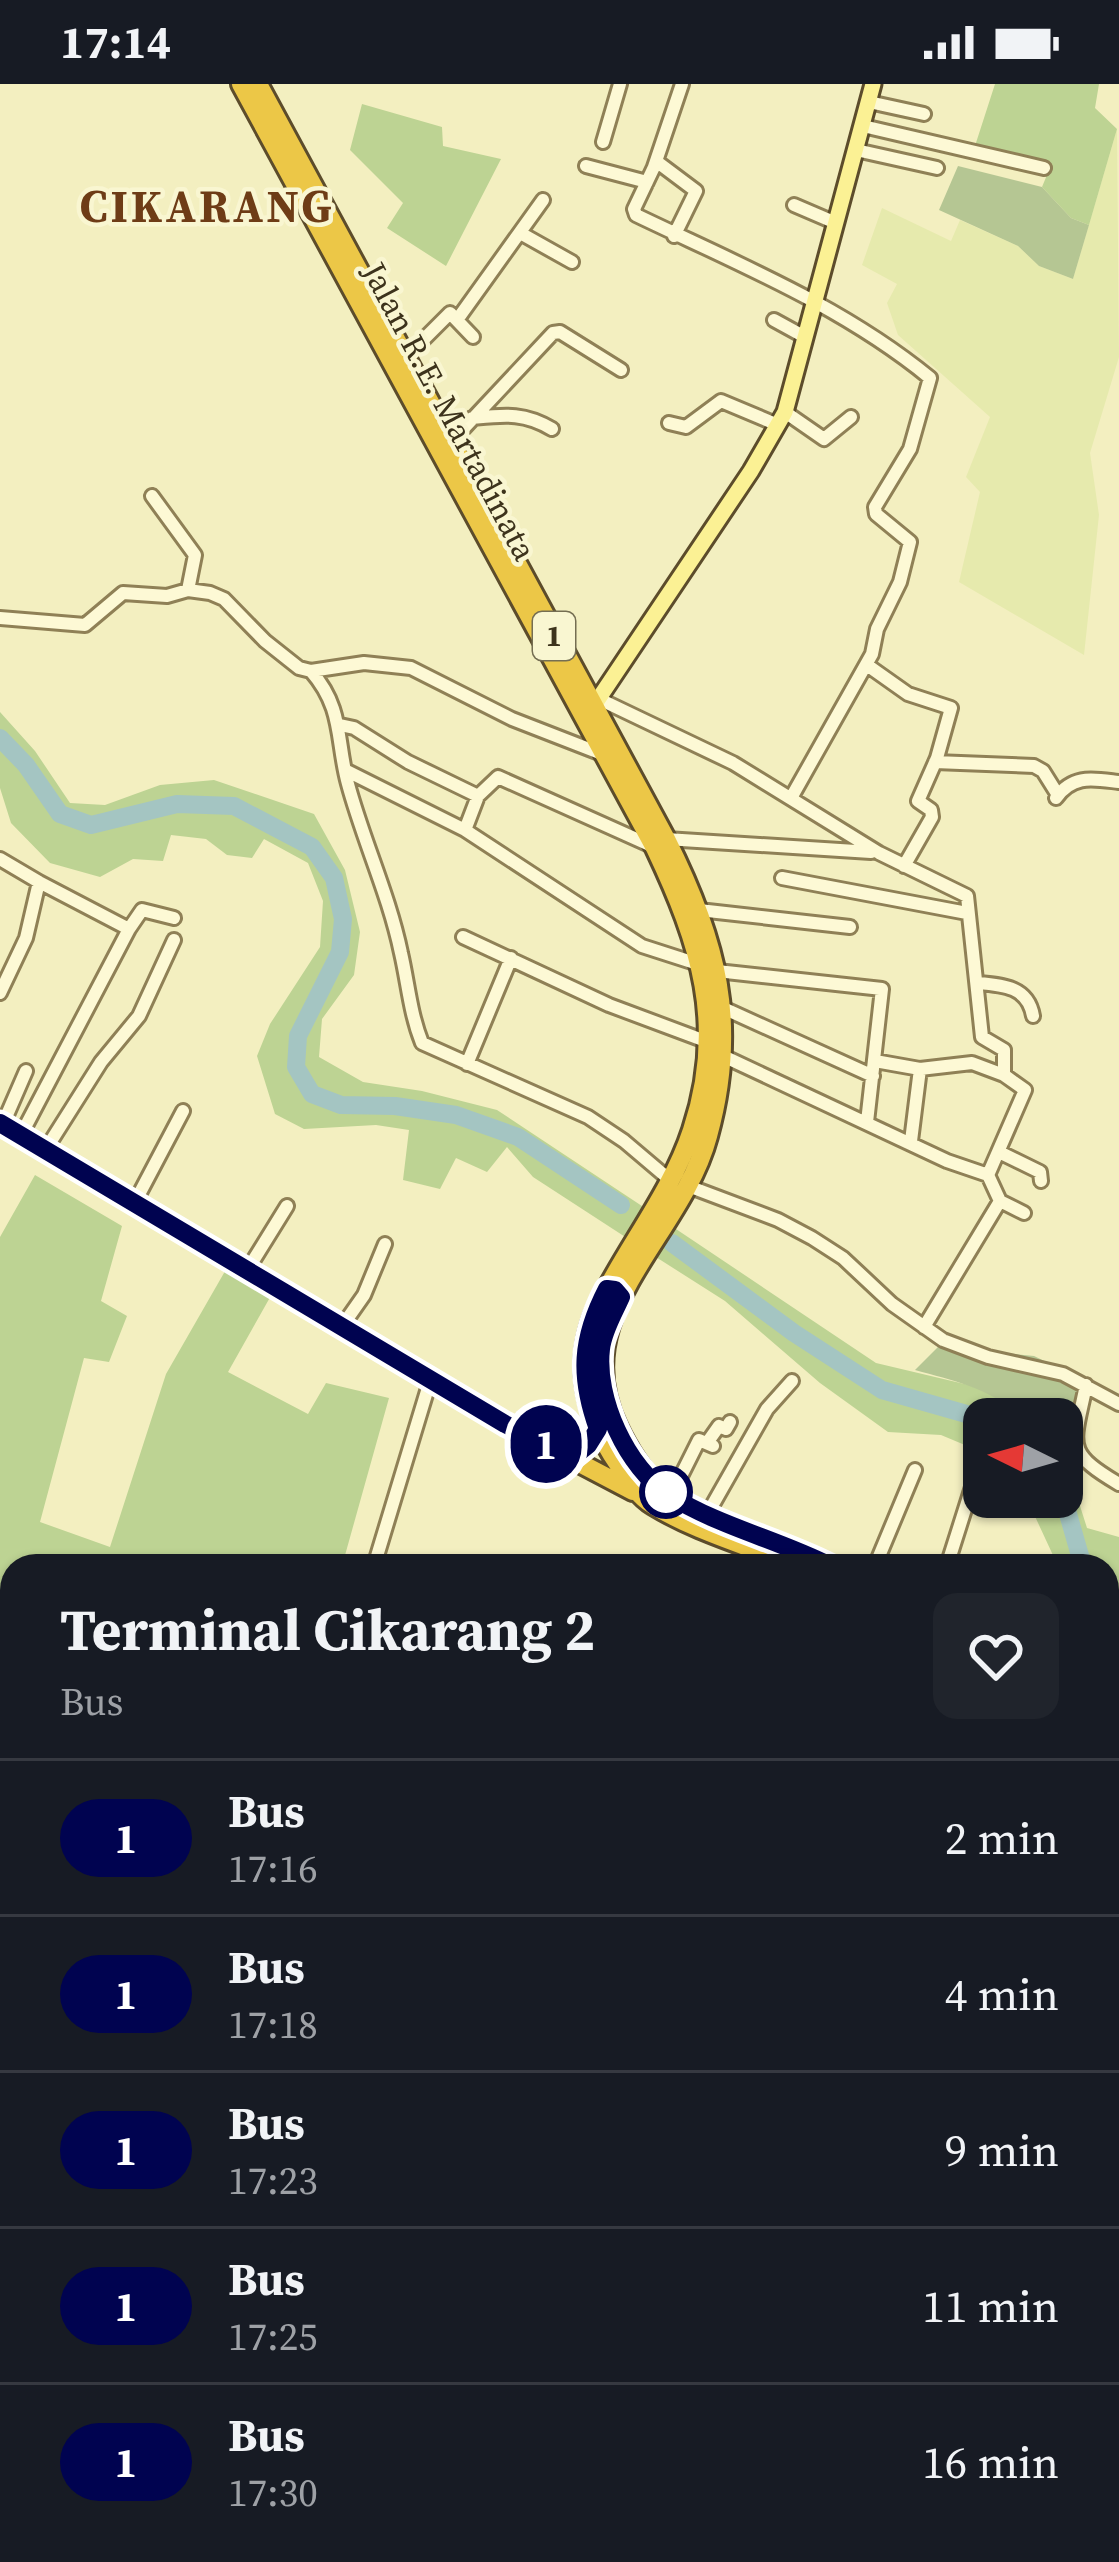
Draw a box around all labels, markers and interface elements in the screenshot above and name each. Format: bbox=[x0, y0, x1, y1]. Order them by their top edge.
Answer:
text: 17:14 bbox=[60, 11, 171, 73]
district label: CIKARANG bbox=[79, 175, 335, 237]
street label: Jalan R.E. Martadinata bbox=[351, 253, 547, 568]
road number: 1 bbox=[533, 612, 575, 660]
north arrow bbox=[963, 1398, 1083, 1518]
map controls bbox=[963, 1398, 1083, 1518]
line badge: 1 bbox=[507, 1405, 585, 1483]
text: 1 bbox=[535, 1415, 557, 1473]
unlabelled marker bbox=[641, 1467, 691, 1517]
text: Terminal Cikarang 2 bbox=[60, 1591, 595, 1669]
button: heart bbox=[933, 1593, 1059, 1719]
text: Bus bbox=[60, 1675, 123, 1728]
text: Bus bbox=[228, 1780, 305, 1842]
text: 2 min bbox=[945, 1807, 1059, 1869]
text: 1 bbox=[115, 1809, 137, 1867]
text: 17:16 bbox=[228, 1842, 318, 1895]
text: Bus bbox=[228, 1936, 305, 1998]
text: 4 min bbox=[945, 1963, 1059, 2025]
text: 1 bbox=[115, 1965, 137, 2023]
text: 17:18 bbox=[228, 1998, 318, 2051]
text: Bus bbox=[228, 2092, 305, 2154]
text: 9 min bbox=[945, 2119, 1059, 2181]
text: 1 bbox=[115, 2121, 137, 2179]
text: 17:23 bbox=[228, 2154, 318, 2207]
text: Bus bbox=[228, 2248, 305, 2310]
text: 11 min bbox=[922, 2275, 1059, 2337]
text: 1 bbox=[115, 2277, 137, 2335]
text: 17:25 bbox=[228, 2310, 318, 2363]
text: Bus bbox=[228, 2404, 305, 2466]
text: 16 min bbox=[922, 2431, 1059, 2493]
text: 1 bbox=[115, 2433, 137, 2491]
text: 17:30 bbox=[228, 2466, 318, 2519]

